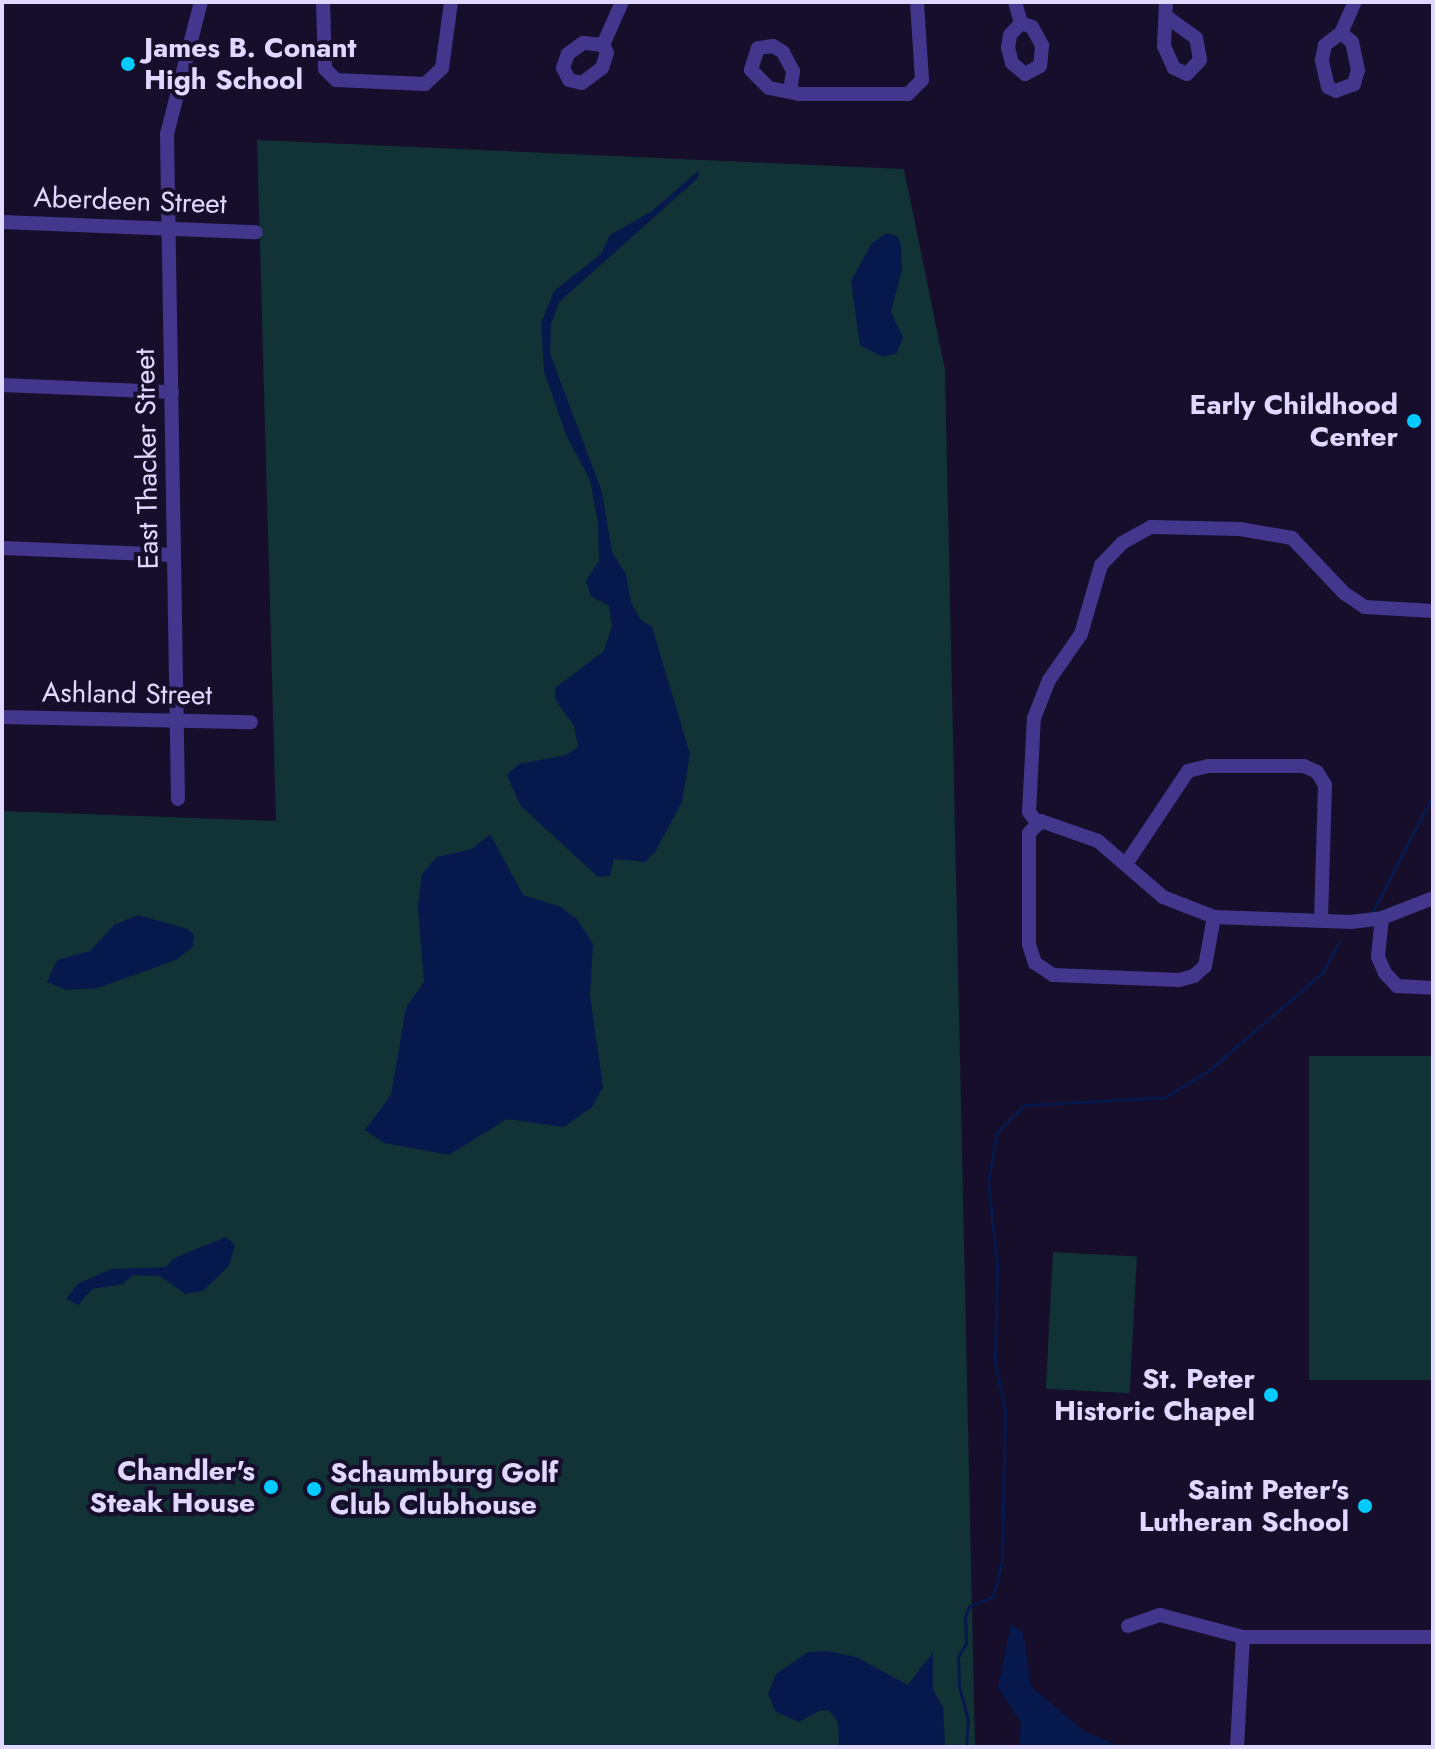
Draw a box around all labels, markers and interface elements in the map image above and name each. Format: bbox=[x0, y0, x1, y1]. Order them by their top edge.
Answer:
place label: James B. Conant High School bbox=[144, 31, 356, 97]
marker: James B. Conant High School bbox=[119, 55, 137, 73]
street label: Aberdeen Street bbox=[33, 181, 227, 221]
street label: East Thacker Street bbox=[128, 348, 166, 570]
place label: Early Childhood Center bbox=[1190, 388, 1398, 454]
marker: Early Childhood Center bbox=[1405, 412, 1423, 430]
street label: Ashland Street bbox=[42, 676, 212, 712]
place label: St. Peter Historic Chapel bbox=[1054, 1362, 1255, 1428]
marker: St. Peter Historic Chapel bbox=[1262, 1386, 1280, 1404]
place label: Chandler's Steak House bbox=[89, 1454, 255, 1520]
place label: Schaumburg Golf Club Clubhouse bbox=[330, 1456, 558, 1522]
place label: Saint Peter's Lutheran School bbox=[1139, 1473, 1349, 1539]
marker: Chandler's Steak House bbox=[262, 1478, 280, 1496]
marker: Schaumburg Golf Club Clubhouse bbox=[305, 1480, 323, 1498]
marker: Saint Peter's Lutheran School bbox=[1356, 1497, 1374, 1515]

